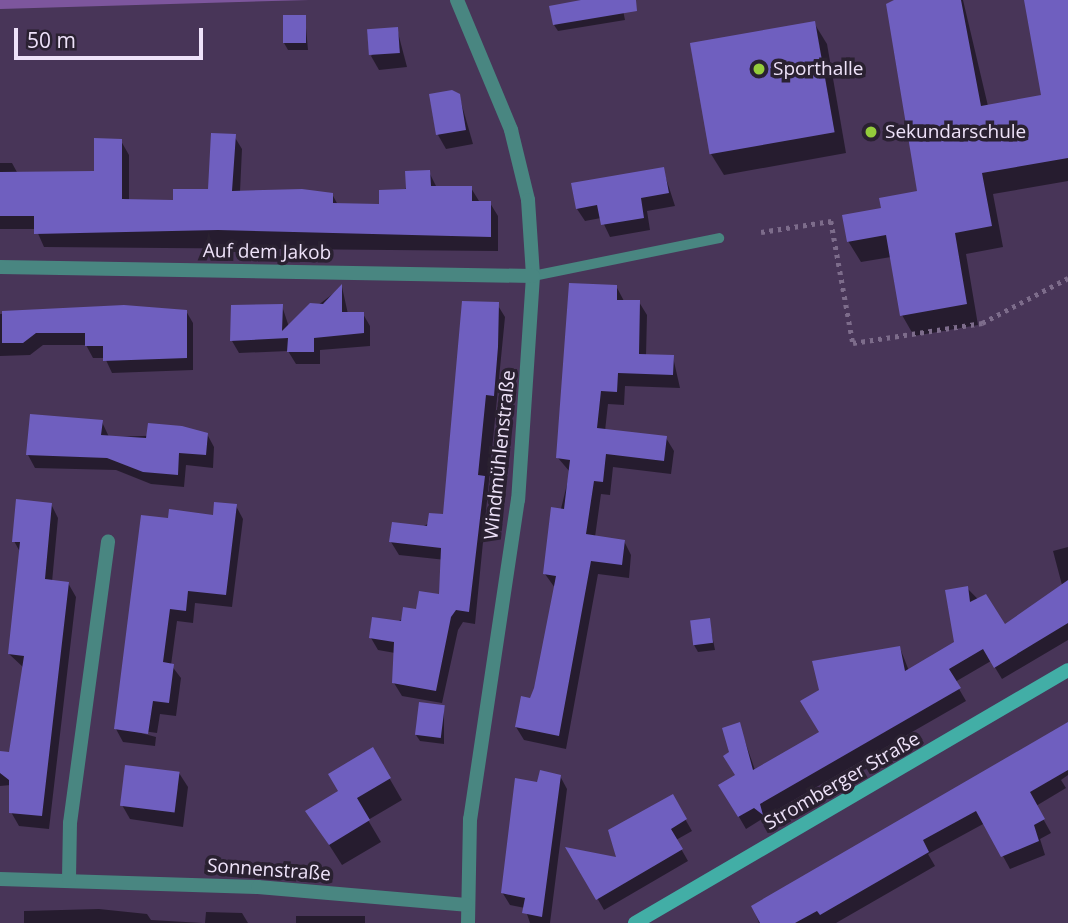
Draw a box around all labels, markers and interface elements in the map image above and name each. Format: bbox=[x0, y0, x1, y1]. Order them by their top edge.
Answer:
scale bar bbox=[18, 14, 206, 58]
text: 50 m bbox=[27, 26, 76, 54]
place label: Sporthalle bbox=[773, 58, 863, 80]
marker: Sporthalle bbox=[751, 61, 767, 77]
place label: Sekundarschule bbox=[885, 121, 1026, 143]
marker: Sekundarschule bbox=[863, 124, 879, 140]
street label: Auf dem Jakob bbox=[203, 239, 331, 265]
street label: Windmühlenstraße bbox=[480, 369, 520, 541]
street label: Stromberger Straße bbox=[760, 727, 924, 835]
street label: Sonnenstraße bbox=[206, 854, 332, 886]

